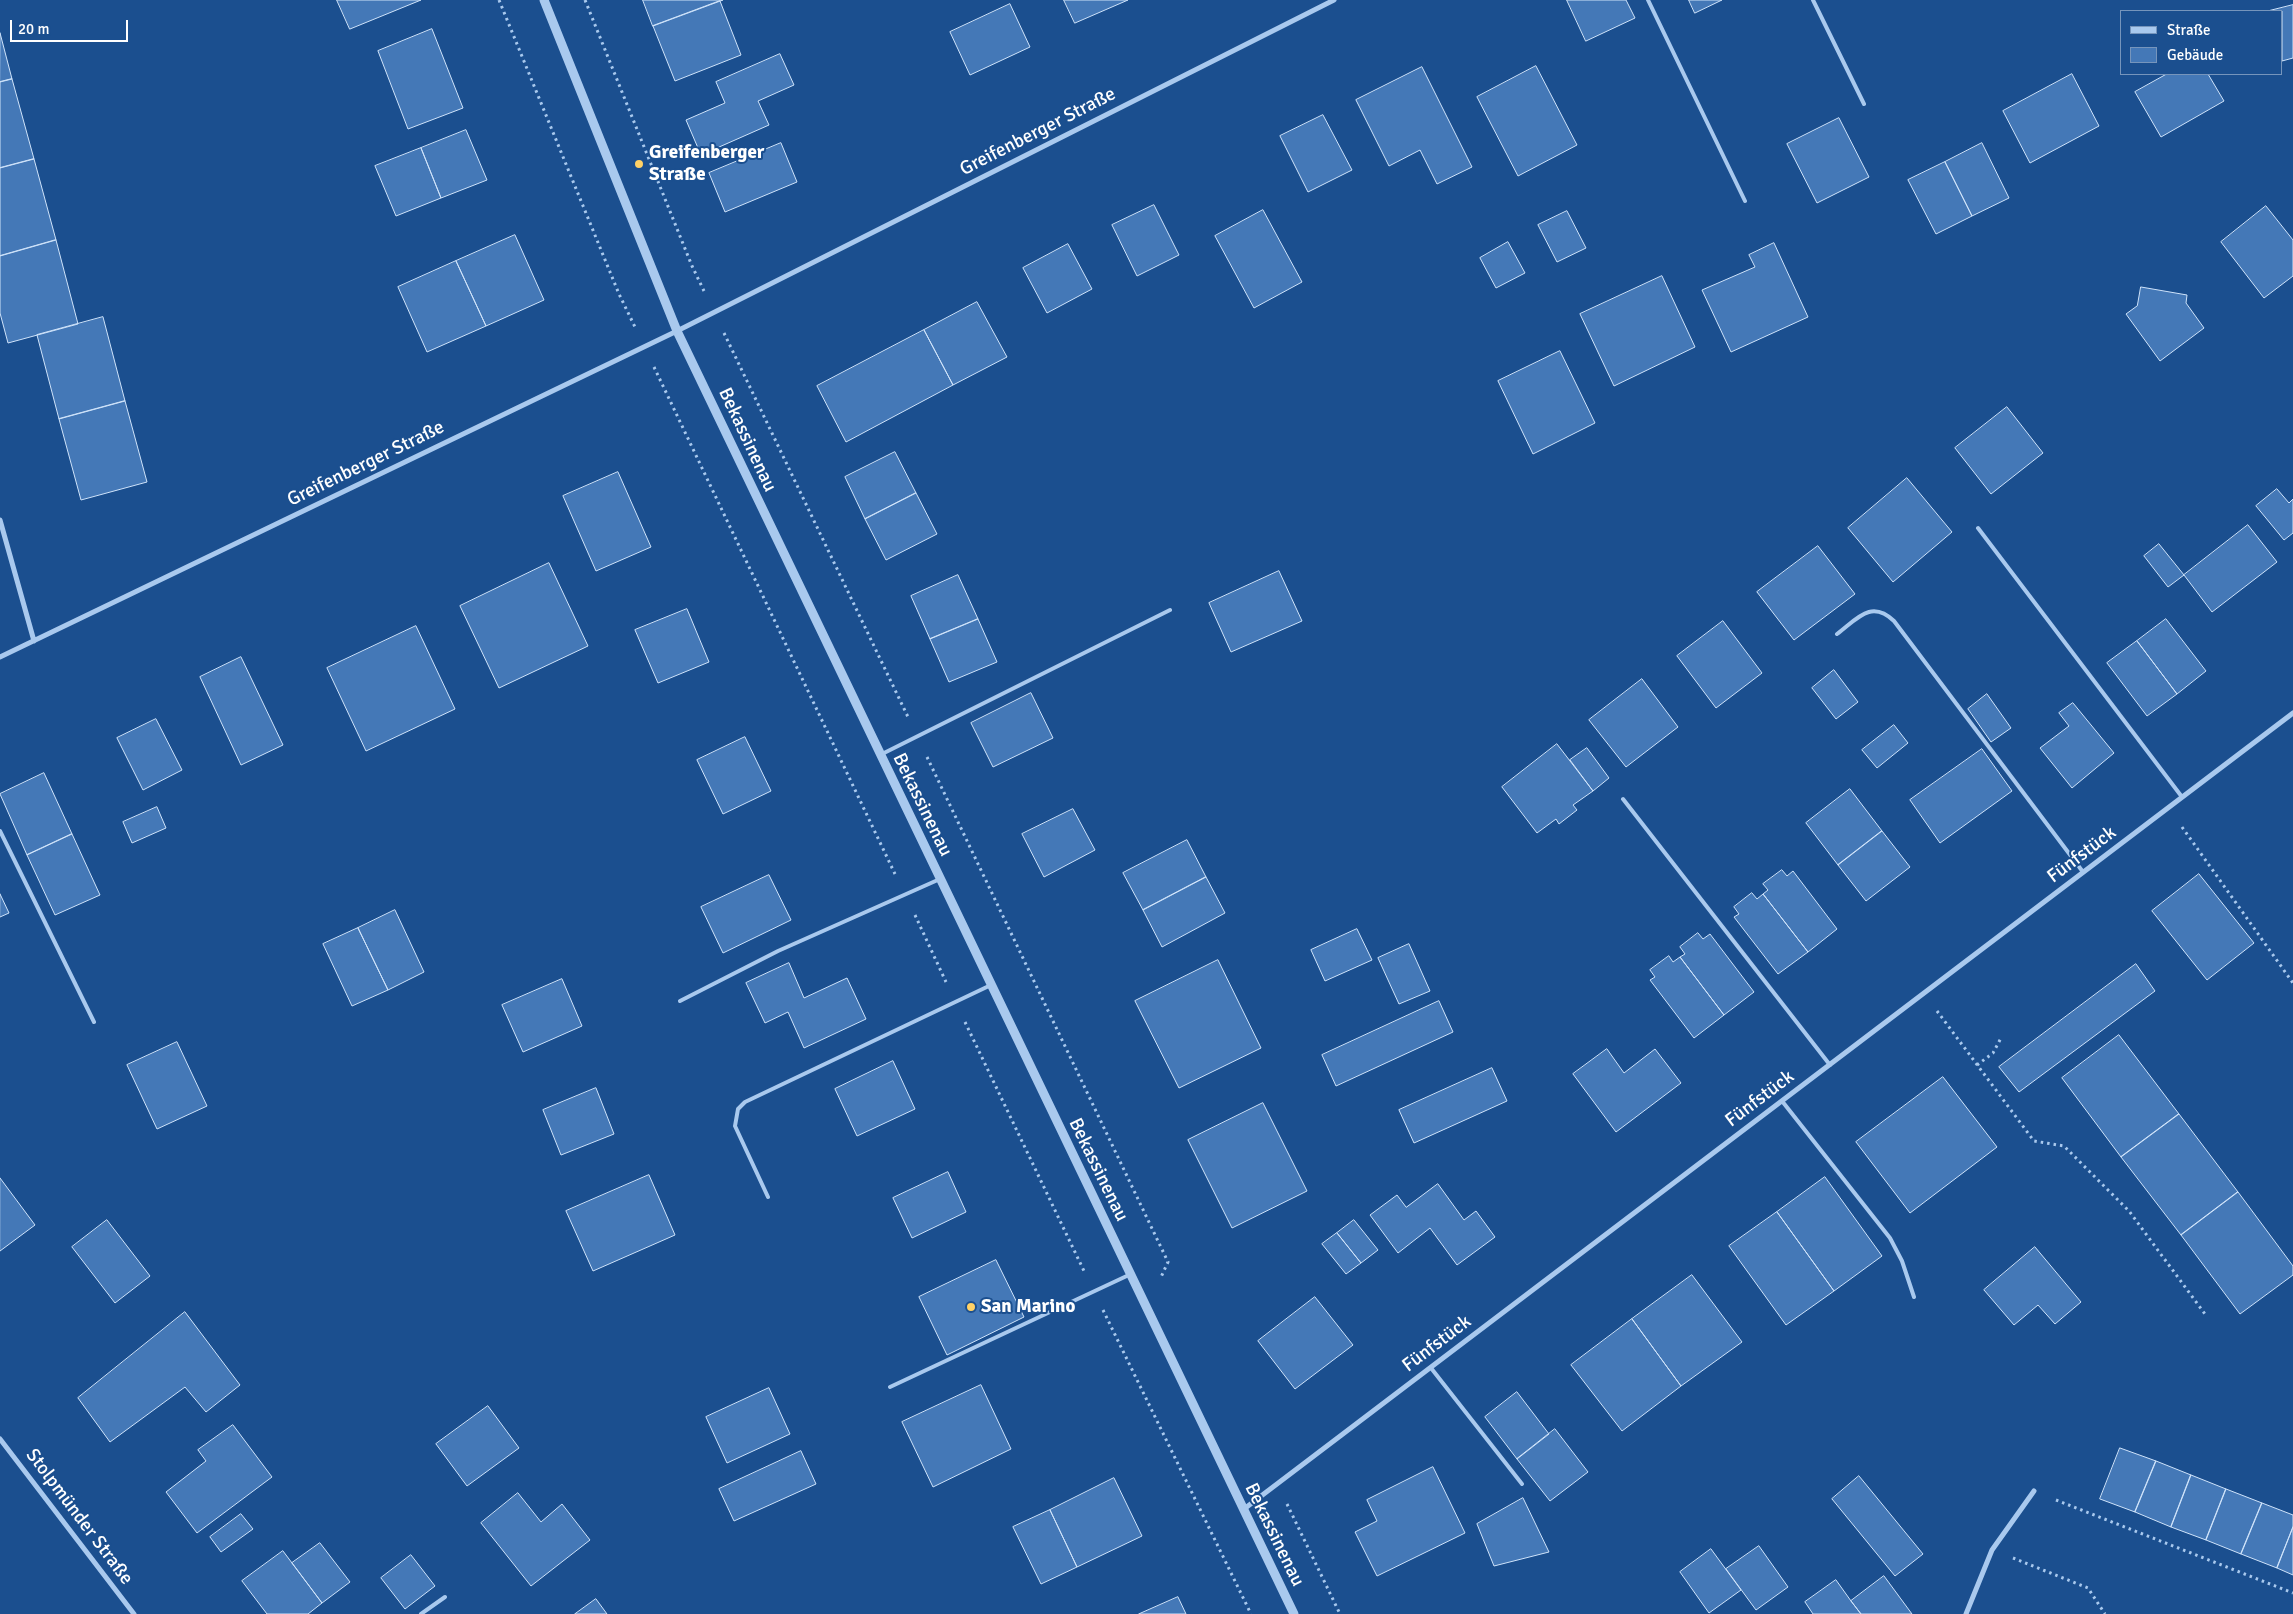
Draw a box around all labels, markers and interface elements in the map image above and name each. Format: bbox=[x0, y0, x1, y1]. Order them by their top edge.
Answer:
scale bar bbox=[12, 10, 130, 42]
legend bbox=[2120, 10, 2283, 75]
text: 20 m bbox=[18, 20, 49, 38]
text: Straße bbox=[2167, 21, 2211, 39]
text: Gebäude bbox=[2167, 46, 2223, 64]
street label: Greifenberger Straße bbox=[956, 83, 1120, 181]
place label: Greifenberger Straße bbox=[649, 142, 764, 186]
marker: Greifenberger Straße bbox=[633, 158, 645, 170]
street label: Bekassinenau bbox=[713, 384, 781, 496]
street label: Greifenberger Straße bbox=[284, 416, 448, 512]
street label: Bekassinenau bbox=[887, 750, 957, 860]
street label: Fünfstück bbox=[2043, 822, 2121, 888]
street label: Fünfstück bbox=[1721, 1066, 1799, 1132]
street label: Bekassinenau bbox=[1063, 1115, 1133, 1225]
place label: San Marino bbox=[981, 1296, 1075, 1318]
marker: San Marino bbox=[965, 1301, 977, 1313]
street label: Fünfstück bbox=[1398, 1311, 1476, 1377]
street label: Stolpmünder Straße bbox=[20, 1445, 138, 1589]
street label: Bekassinenau bbox=[1239, 1480, 1309, 1590]

